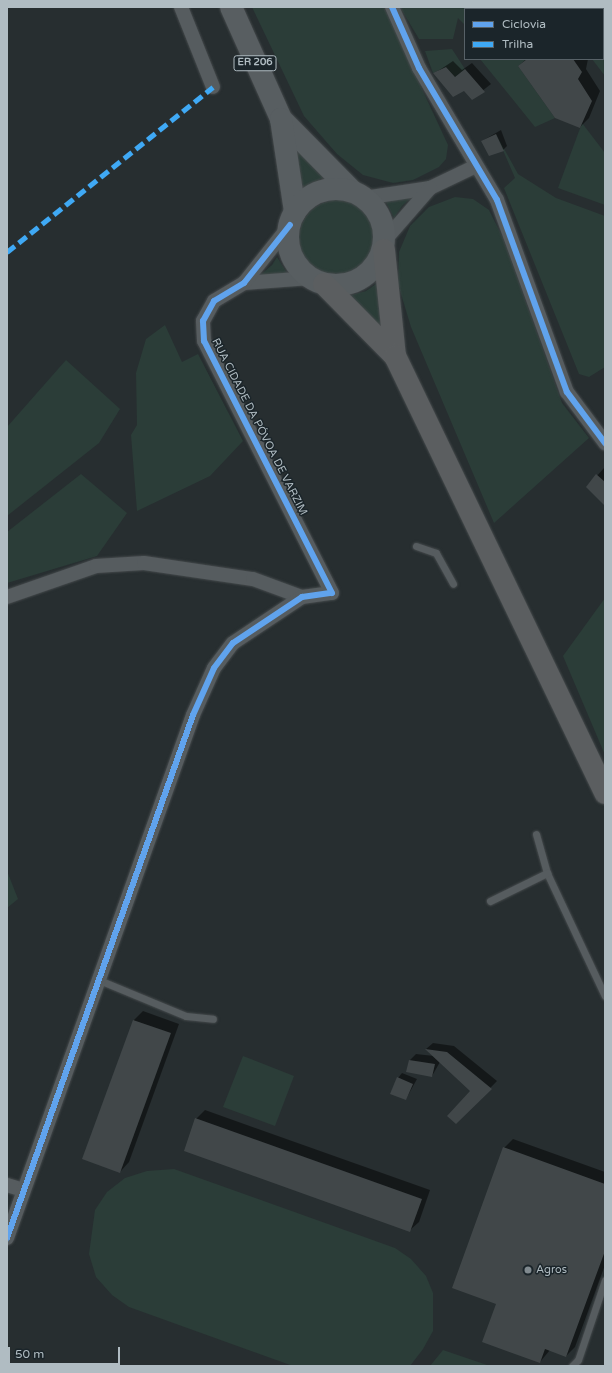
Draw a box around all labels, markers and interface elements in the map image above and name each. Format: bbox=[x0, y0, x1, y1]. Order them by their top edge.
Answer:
legend bbox=[464, 8, 604, 60]
text: Ciclovia bbox=[502, 17, 546, 31]
text: Trilha bbox=[502, 37, 533, 51]
road number: ER 206 bbox=[233, 55, 277, 71]
street label: RUA CIDADE DA PÓVOA DE VARZIM bbox=[208, 336, 310, 518]
place label: Agros bbox=[536, 1263, 567, 1277]
marker: Agros bbox=[523, 1265, 533, 1275]
scale bar bbox=[10, 1339, 122, 1365]
text: 50 m bbox=[15, 1347, 44, 1361]

